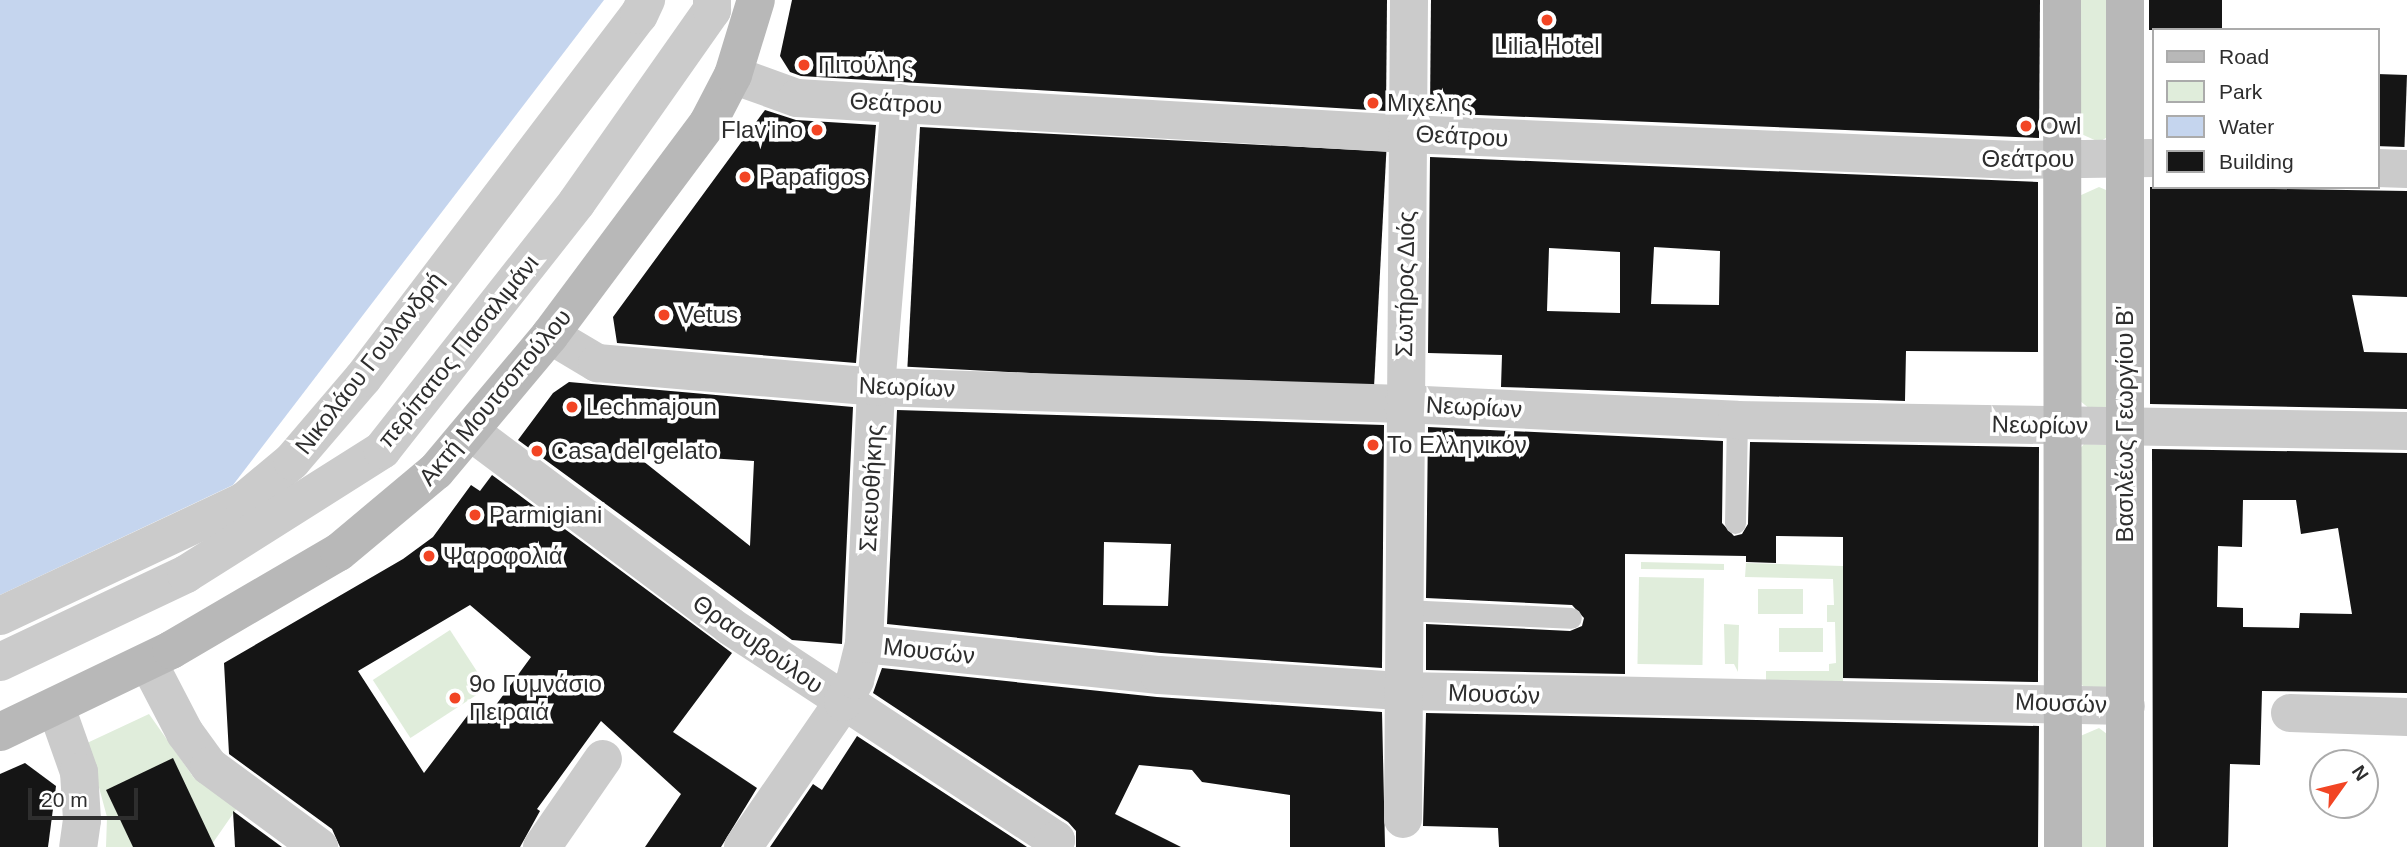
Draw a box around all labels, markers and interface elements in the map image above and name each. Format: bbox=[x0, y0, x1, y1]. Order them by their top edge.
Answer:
marker: Lilia Hotel bbox=[1539, 12, 1555, 28]
legend bbox=[2152, 28, 2379, 189]
place label: Lilia Hotel bbox=[1494, 32, 1600, 60]
text: Road bbox=[2219, 45, 2269, 68]
place label: Πιτούλης bbox=[818, 51, 913, 79]
marker: Πιτούλης bbox=[796, 57, 812, 73]
text: Park bbox=[2219, 80, 2262, 103]
street label: Θεάτρου bbox=[849, 86, 943, 120]
place label: Μιχελης bbox=[1387, 89, 1473, 117]
marker: Μιχελης bbox=[1365, 95, 1381, 111]
place label: Owl bbox=[2040, 112, 2081, 140]
text: Water bbox=[2219, 115, 2274, 138]
place label: Flav'ino bbox=[721, 116, 803, 144]
marker: Owl bbox=[2018, 118, 2034, 134]
street label: Θεάτρου bbox=[1415, 119, 1509, 153]
marker: Flav'ino bbox=[809, 122, 825, 138]
street label: Θεάτρου bbox=[1982, 145, 2074, 173]
text: Building bbox=[2219, 150, 2294, 173]
place label: Papafigos bbox=[759, 163, 866, 191]
marker: Papafigos bbox=[737, 169, 753, 185]
street label: Σωτήρος Διός bbox=[1389, 210, 1421, 358]
street label: περίπατος Πασαλιμάνι bbox=[372, 249, 544, 453]
street label: Νικολάου Γουλανδρή bbox=[289, 266, 449, 460]
place label: Vetus bbox=[678, 301, 738, 329]
street label: Ακτή Μουτσοπούλου bbox=[413, 303, 577, 491]
street label: Βασιλέως Γεωργίου Β' bbox=[2111, 305, 2139, 543]
marker: Vetus bbox=[656, 307, 672, 323]
street label: Νεωρίων bbox=[858, 371, 956, 403]
street label: Νεωρίων bbox=[1425, 390, 1523, 424]
place label: Lechmajoun bbox=[586, 393, 717, 421]
marker: Lechmajoun bbox=[564, 399, 580, 415]
street label: Νεωρίων bbox=[1992, 410, 2088, 440]
street label: Σκευοθήκης bbox=[853, 424, 889, 552]
place label: Το Ελληνικόν bbox=[1387, 431, 1527, 459]
place label: Casa del gelato bbox=[551, 437, 718, 465]
marker: Το Ελληνικόν bbox=[1365, 437, 1381, 453]
marker: Casa del gelato bbox=[529, 443, 545, 459]
place label: Parmigiani bbox=[489, 501, 602, 529]
marker: Parmigiani bbox=[467, 507, 483, 523]
place label: Ψαροφολιά bbox=[443, 542, 563, 570]
marker: Ψαροφολιά bbox=[421, 548, 437, 564]
street label: Θρασυβούλου bbox=[687, 588, 829, 700]
street label: Μουσών bbox=[882, 632, 976, 670]
place label: 9ο Γυμνάσιο Πειραιά bbox=[469, 670, 602, 726]
street label: Μουσών bbox=[1448, 678, 1540, 710]
street label: Μουσών bbox=[2015, 687, 2107, 719]
marker: 9ο Γυμνάσιο Πειραιά bbox=[447, 690, 463, 706]
north arrow bbox=[2309, 749, 2379, 819]
text: N bbox=[2348, 762, 2373, 785]
scale bar bbox=[32, 774, 142, 818]
text: 20 m bbox=[41, 788, 88, 811]

